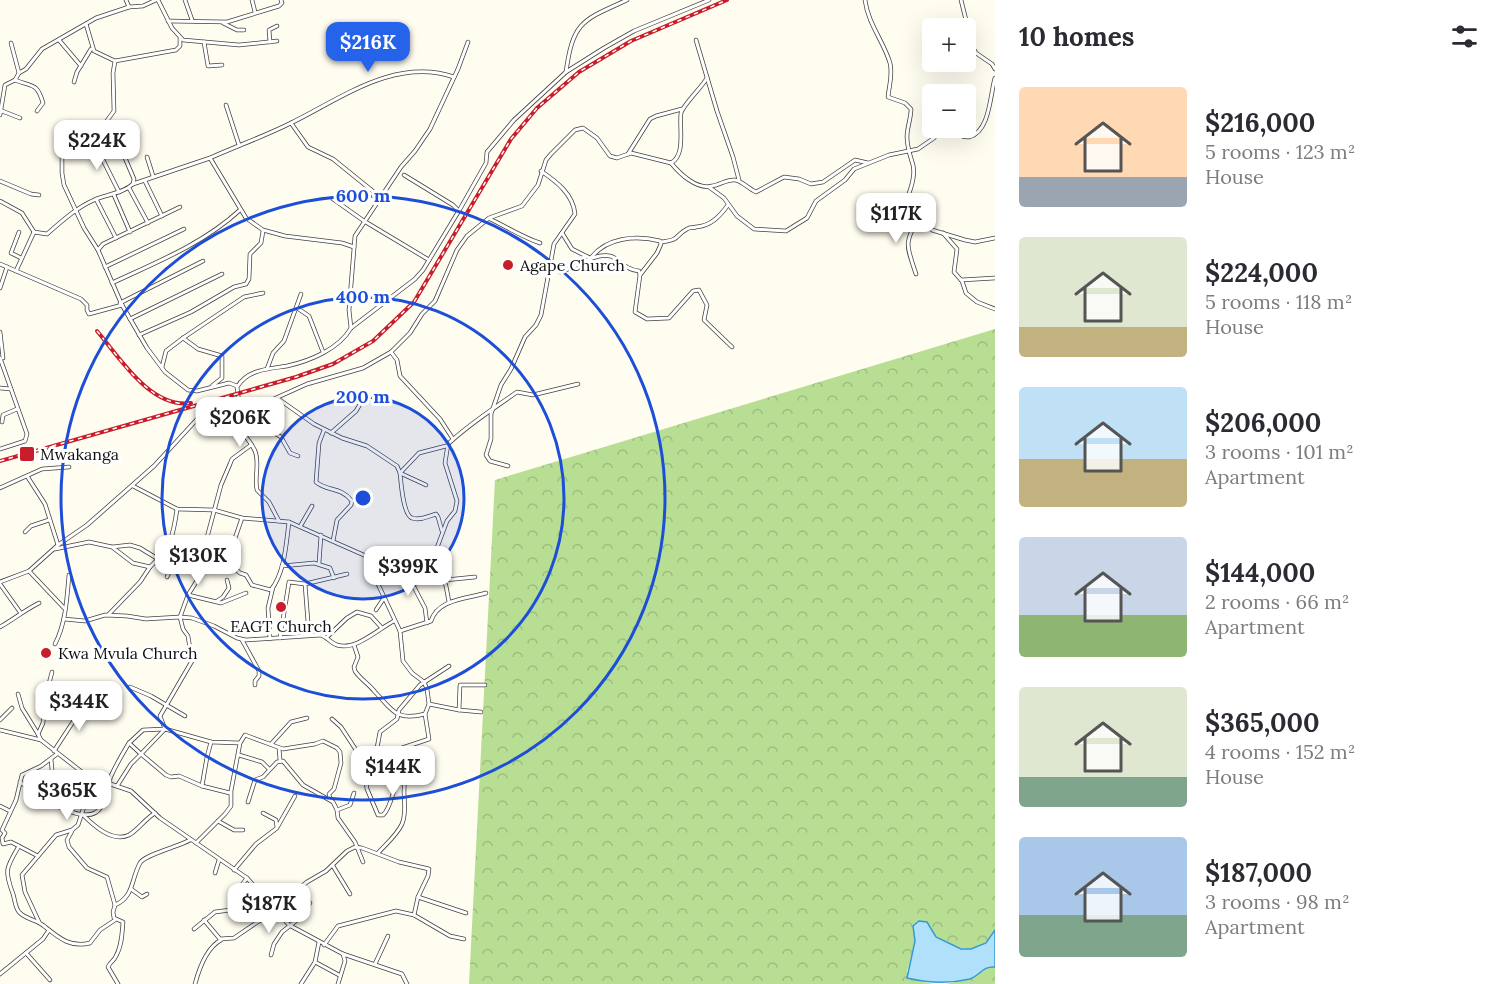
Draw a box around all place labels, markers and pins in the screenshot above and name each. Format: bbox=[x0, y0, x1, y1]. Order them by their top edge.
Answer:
pin: $216K bbox=[326, 22, 410, 73]
pin: $224K bbox=[55, 120, 139, 171]
pin: $117K bbox=[854, 193, 938, 244]
place label: Agape Church bbox=[519, 255, 625, 275]
marker: Agape Church bbox=[501, 258, 515, 272]
pin: $206K bbox=[198, 397, 282, 448]
place label: Mwakanga bbox=[40, 444, 119, 464]
marker: Mwakanga bbox=[18, 445, 36, 463]
centre of rings bbox=[353, 488, 373, 508]
pin: $130K bbox=[156, 535, 240, 586]
pin: $399K bbox=[366, 546, 450, 597]
marker: EAGT Church bbox=[274, 600, 288, 614]
place label: EAGT Church bbox=[230, 616, 332, 636]
place label: Kwa Mvula Church bbox=[58, 643, 198, 663]
marker: Kwa Mvula Church bbox=[39, 646, 53, 660]
pin: $344K bbox=[37, 681, 121, 732]
pin: $144K bbox=[351, 746, 435, 797]
pin: $365K bbox=[25, 770, 109, 821]
pin: $187K bbox=[227, 883, 311, 934]

